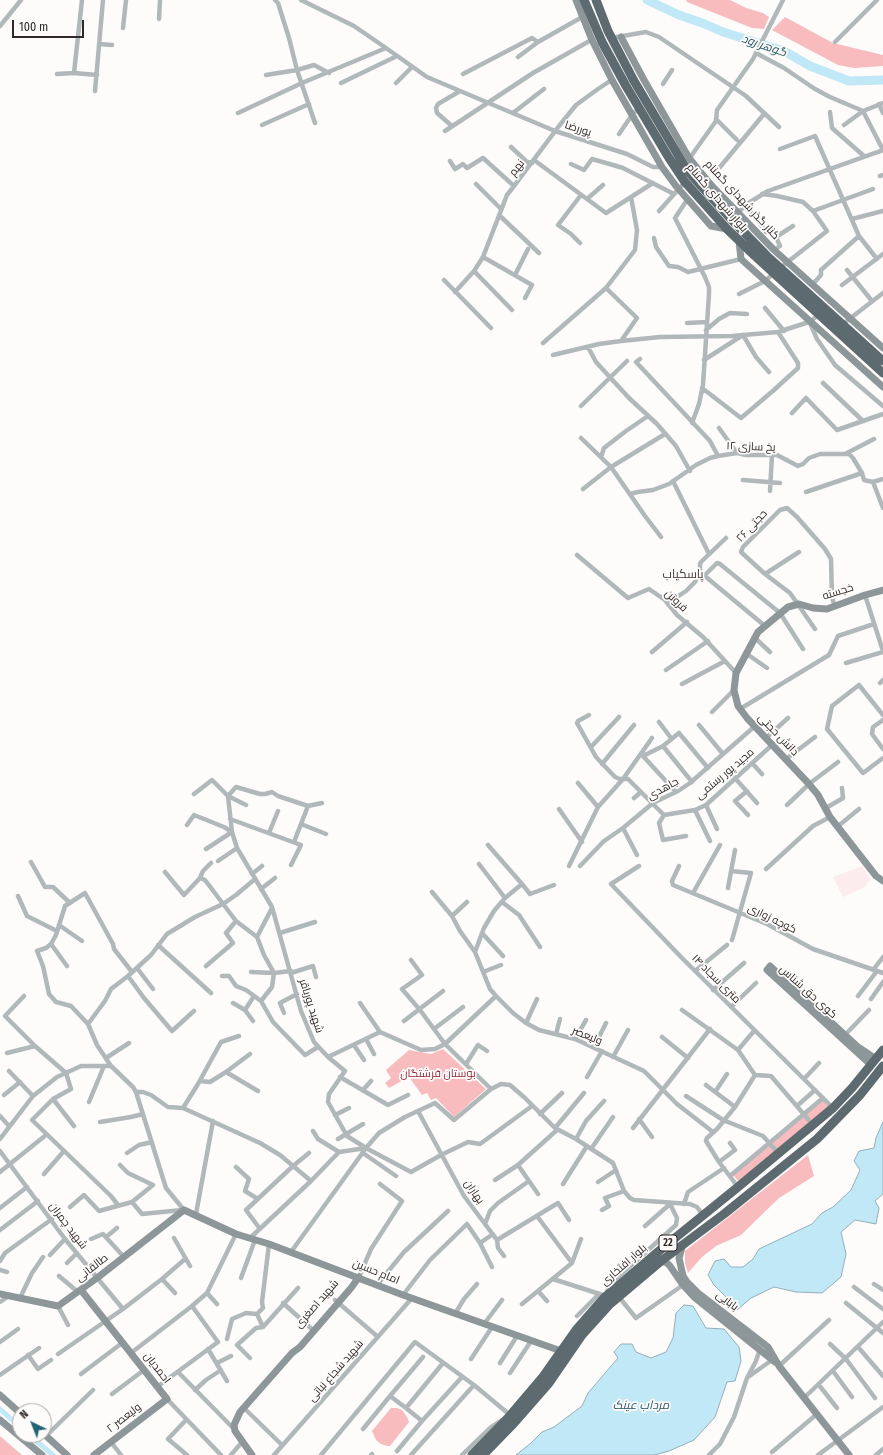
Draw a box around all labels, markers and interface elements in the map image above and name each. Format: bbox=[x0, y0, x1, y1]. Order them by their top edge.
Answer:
scale bar bbox=[14, 12, 86, 38]
text: 100 m bbox=[19, 20, 48, 34]
water label: گوهر رود bbox=[740, 32, 788, 60]
street label: پوررضا bbox=[563, 118, 593, 140]
street label: نهم bbox=[506, 157, 528, 179]
street label: کنار گذر شهدای گمنام bbox=[702, 158, 782, 242]
street label: بلوار شهدای گمنام bbox=[683, 161, 751, 235]
street label: یخ سازی ۱۲ bbox=[726, 440, 776, 454]
street label: حجتی ۲۶ bbox=[734, 507, 770, 545]
district label: پاسکیاب bbox=[662, 568, 704, 582]
street label: خجسته bbox=[821, 581, 855, 603]
street label: فروتن bbox=[662, 587, 690, 615]
street label: دانش حجتی bbox=[755, 711, 801, 759]
street label: مجید پور رستمی bbox=[693, 746, 757, 802]
street label: جاهدی bbox=[645, 775, 681, 803]
street label: کوچه زواری bbox=[745, 901, 799, 937]
street label: ۱۴ متری سجاد bbox=[689, 952, 743, 1006]
street label: کوی حق شناس bbox=[776, 963, 840, 1021]
street label: شهید پورباقر bbox=[296, 977, 326, 1035]
street label: ولیعصر bbox=[570, 1024, 604, 1048]
park label: بوستان فرشتگان bbox=[400, 1067, 476, 1081]
street label: بهاران bbox=[461, 1177, 487, 1207]
street label: شهید چمران bbox=[46, 1200, 90, 1252]
road number: 22 bbox=[659, 1235, 677, 1251]
street label: بلوار افتخاری bbox=[598, 1241, 650, 1289]
street label: طالقانی bbox=[73, 1251, 111, 1285]
street label: امام حسین bbox=[351, 1257, 401, 1287]
street label: شهید اصغری bbox=[292, 1277, 342, 1331]
street label: بابایی bbox=[713, 1288, 741, 1314]
street label: شهید شجاع نباتی bbox=[306, 1337, 366, 1405]
street label: احمدیان bbox=[141, 1350, 173, 1386]
water label: مرداب عینک bbox=[613, 1399, 669, 1413]
street label: ولیعصر ۲ bbox=[104, 1401, 144, 1435]
north arrow bbox=[12, 1403, 52, 1443]
text: N bbox=[17, 1408, 31, 1422]

